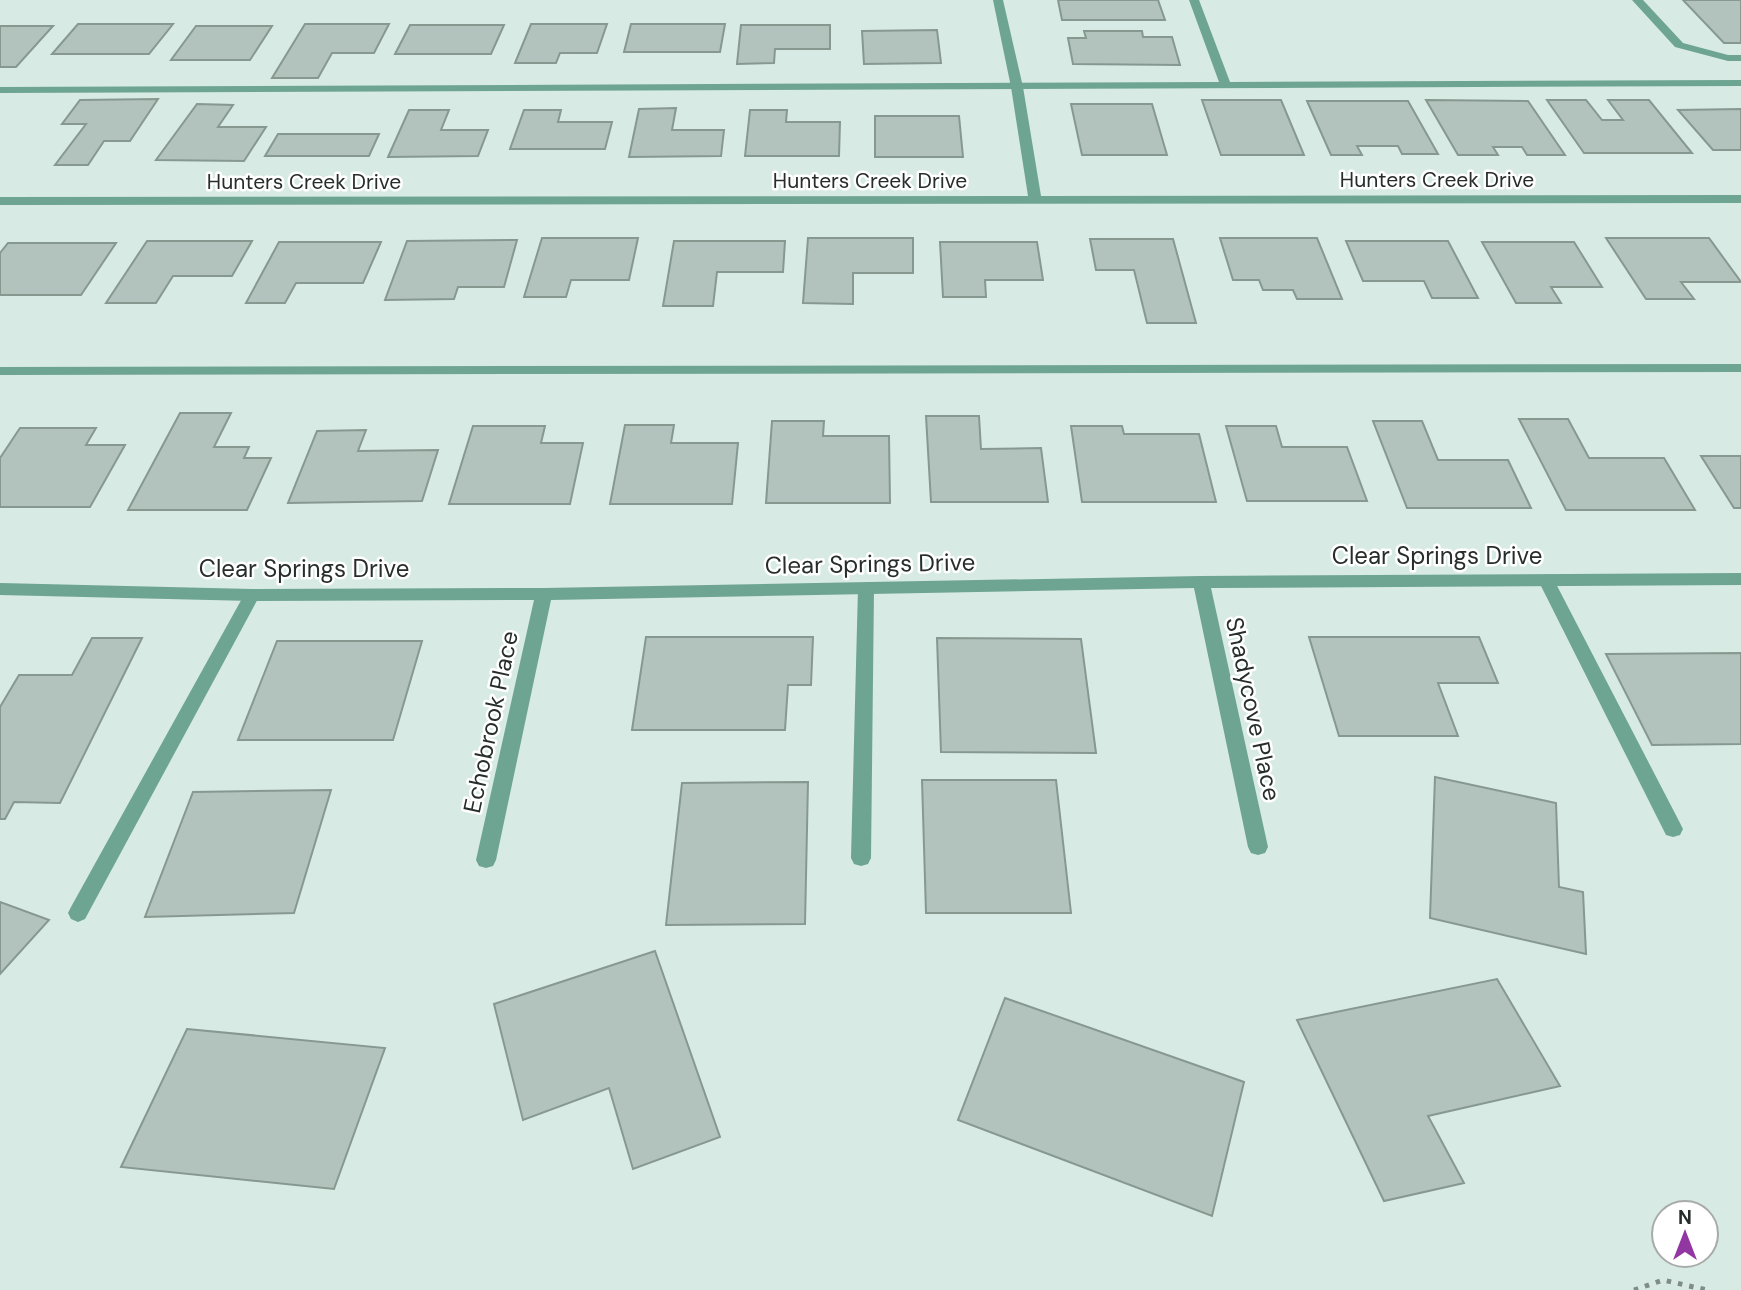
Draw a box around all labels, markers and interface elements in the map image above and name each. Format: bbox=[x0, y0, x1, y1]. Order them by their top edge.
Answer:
street label: Hunters Creek Drive bbox=[1340, 166, 1534, 194]
street label: Hunters Creek Drive bbox=[773, 167, 967, 195]
street label: Hunters Creek Drive bbox=[207, 168, 401, 196]
street label: Clear Springs Drive bbox=[1332, 540, 1542, 571]
street label: Clear Springs Drive bbox=[764, 546, 976, 581]
street label: Clear Springs Drive bbox=[199, 553, 409, 584]
street label: Shadycove Place bbox=[1219, 614, 1288, 804]
street label: Echobrook Place bbox=[456, 628, 525, 816]
north arrow bbox=[1650, 1199, 1720, 1269]
text: N bbox=[1678, 1205, 1692, 1230]

